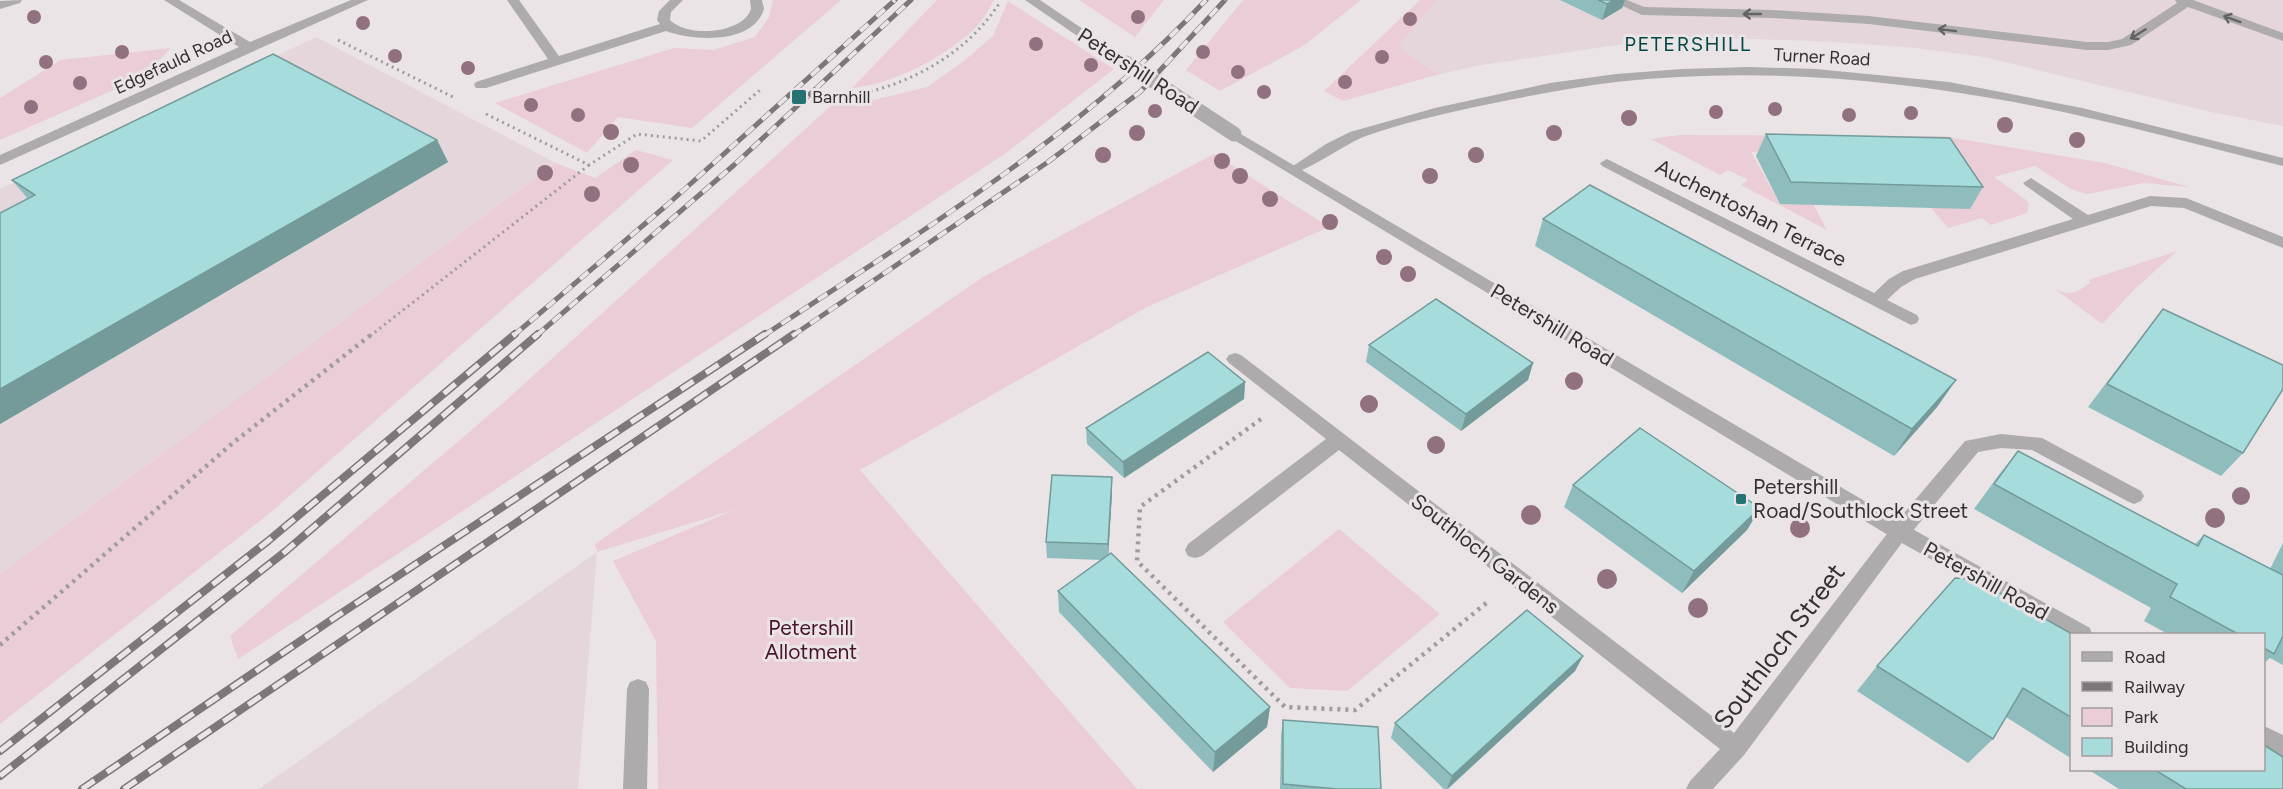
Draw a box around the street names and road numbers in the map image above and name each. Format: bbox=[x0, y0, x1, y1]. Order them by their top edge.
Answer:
street label: Petershill Road bbox=[1073, 22, 1203, 119]
street label: Edgefauld Road bbox=[110, 25, 236, 99]
street label: Turner Road bbox=[1773, 43, 1871, 71]
street label: Auchentoshan Terrace bbox=[1652, 154, 1851, 272]
street label: Petershill Road bbox=[1486, 278, 1618, 371]
street label: Southloch Gardens bbox=[1406, 488, 1564, 619]
street label: Petershill Road bbox=[1919, 536, 2053, 625]
street label: Southloch Street bbox=[1706, 557, 1852, 735]

